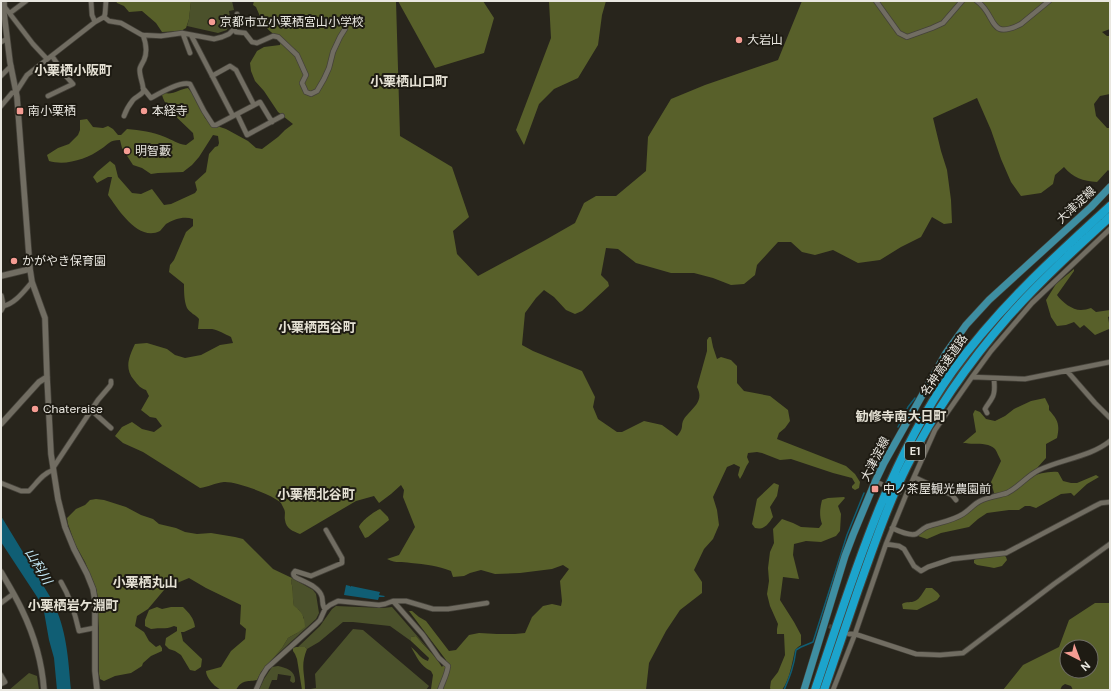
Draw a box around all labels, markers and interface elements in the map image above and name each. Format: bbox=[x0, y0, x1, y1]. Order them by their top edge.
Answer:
place label: 京都市立小栗栖宮山小学校 bbox=[220, 14, 364, 30]
marker: 京都市立小栗栖宮山小学校 bbox=[207, 17, 217, 27]
place label: 大岩山 bbox=[747, 32, 783, 48]
marker: 大岩山 bbox=[734, 35, 744, 45]
district label: 小栗栖小阪町 bbox=[34, 62, 112, 79]
district label: 小栗栖山口町 bbox=[370, 73, 448, 90]
place label: 南小栗栖 bbox=[28, 103, 76, 119]
place label: 本経寺 bbox=[152, 103, 188, 119]
marker: 南小栗栖 bbox=[15, 106, 25, 116]
marker: 本経寺 bbox=[139, 106, 149, 116]
place label: 明智藪 bbox=[135, 143, 171, 159]
marker: 明智藪 bbox=[122, 146, 132, 156]
street label: 大津淀線 bbox=[1053, 183, 1099, 227]
place label: かがやき保育園 bbox=[22, 253, 106, 269]
marker: かがやき保育園 bbox=[9, 256, 19, 266]
district label: 小栗栖西谷町 bbox=[278, 319, 356, 336]
street label: 名神高速道路 bbox=[917, 331, 971, 399]
place label: Chateraise bbox=[43, 401, 103, 417]
marker: Chateraise bbox=[30, 404, 40, 414]
district label: 勧修寺南大日町 bbox=[855, 408, 947, 425]
street label: 大津淀線 bbox=[857, 434, 893, 484]
road number: E1 bbox=[905, 442, 925, 460]
place label: 中ノ茶屋観光農園前 bbox=[883, 481, 991, 497]
marker: 中ノ茶屋観光農園前 bbox=[870, 484, 880, 494]
district label: 小栗栖北谷町 bbox=[277, 486, 355, 503]
water label: 山科川 bbox=[21, 545, 57, 589]
district label: 小栗栖丸山 bbox=[112, 574, 178, 591]
district label: 小栗栖岩ケ淵町 bbox=[27, 597, 119, 614]
north arrow bbox=[1059, 639, 1099, 679]
text: N bbox=[1078, 659, 1093, 674]

